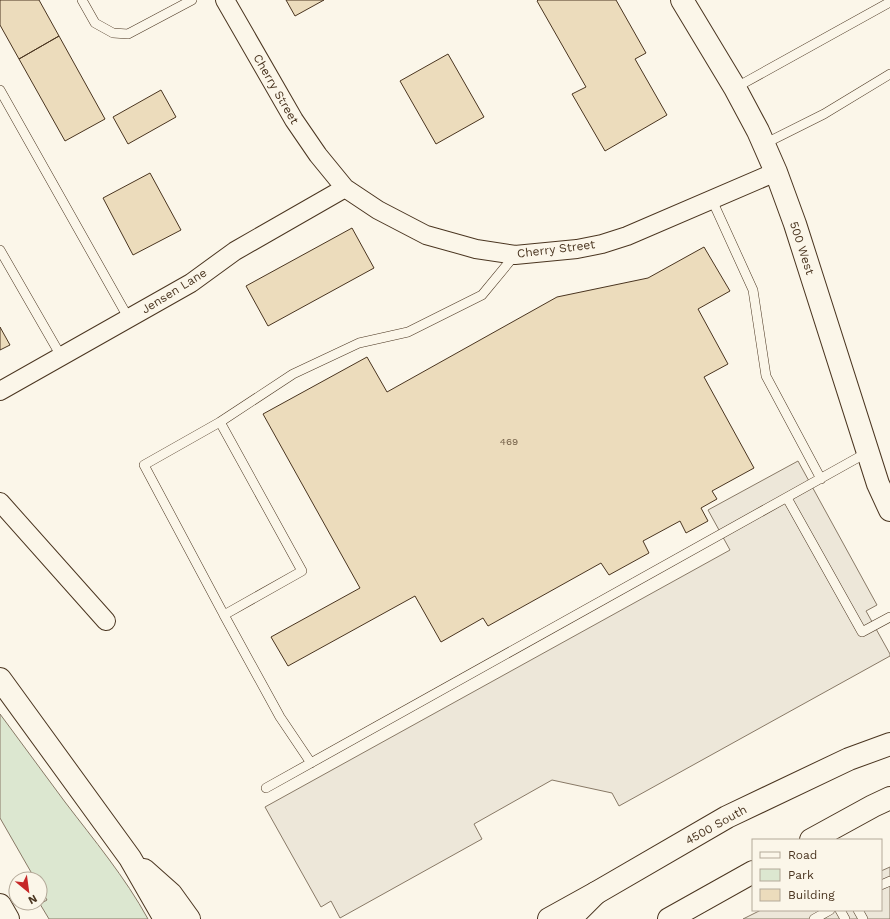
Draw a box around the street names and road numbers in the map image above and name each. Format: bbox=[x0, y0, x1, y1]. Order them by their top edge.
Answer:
street label: Cherry Street bbox=[250, 52, 302, 126]
street label: 500 West bbox=[787, 220, 817, 276]
street label: Cherry Street bbox=[516, 237, 596, 261]
street label: Jensen Lane bbox=[139, 265, 209, 317]
street label: 4500 South bbox=[683, 802, 749, 848]

